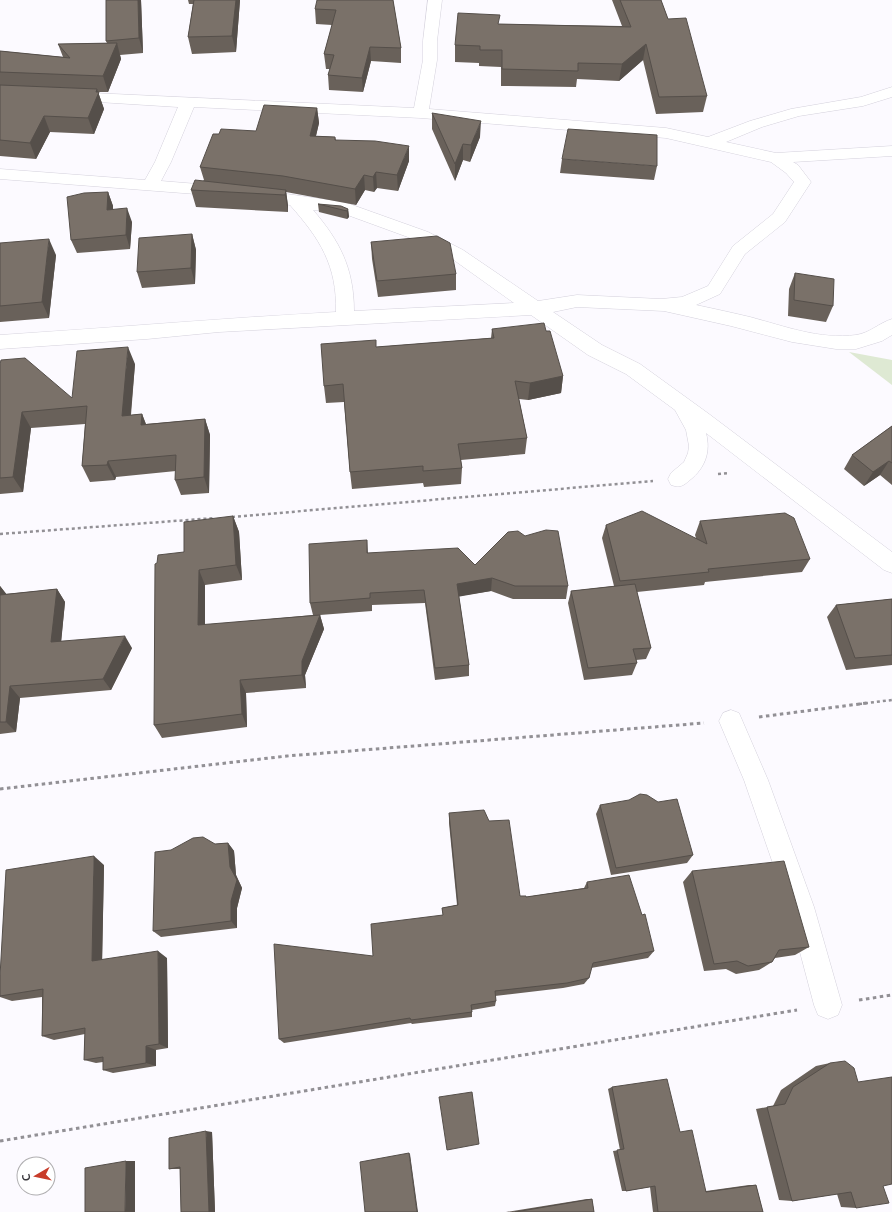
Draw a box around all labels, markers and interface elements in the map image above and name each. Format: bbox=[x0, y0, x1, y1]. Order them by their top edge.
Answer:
north arrow bbox=[16, 1156, 56, 1196]
text: С bbox=[20, 1173, 33, 1182]

